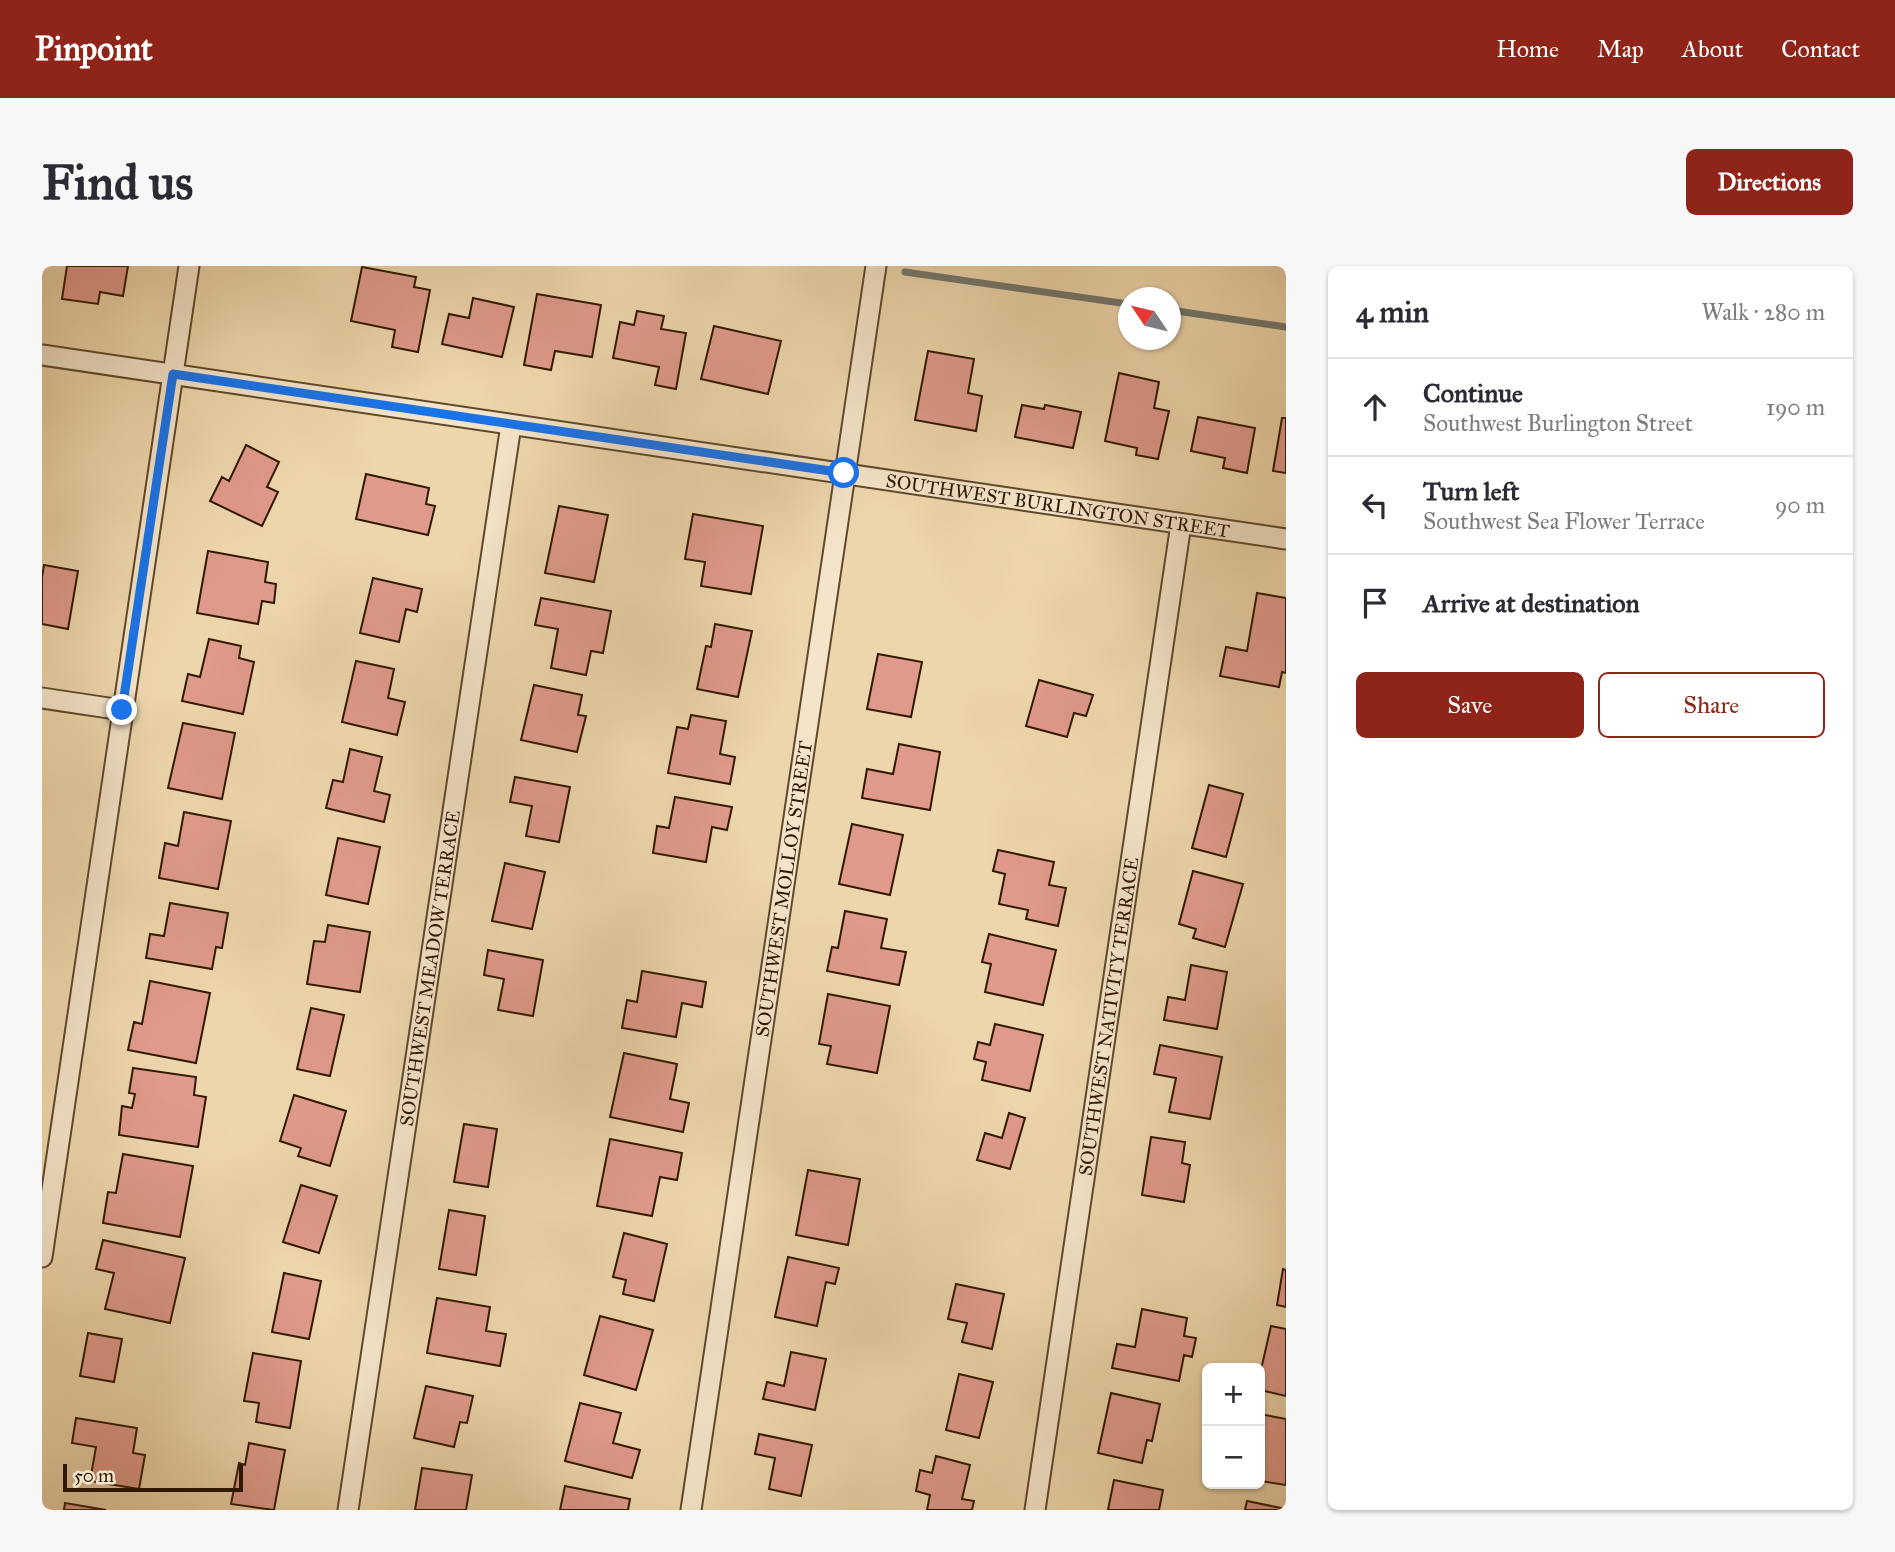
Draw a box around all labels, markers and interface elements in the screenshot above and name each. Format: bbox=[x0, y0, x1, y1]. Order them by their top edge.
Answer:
text: Pinpoint bbox=[35, 29, 153, 69]
text: Home bbox=[1496, 34, 1559, 64]
text: Map bbox=[1597, 34, 1644, 64]
text: About bbox=[1682, 34, 1743, 64]
text: Contact bbox=[1781, 34, 1860, 64]
button: Directions bbox=[1686, 149, 1853, 215]
text: Find us bbox=[42, 153, 193, 212]
north arrow bbox=[1118, 287, 1181, 350]
text: 4 min bbox=[1356, 294, 1429, 330]
text: Walk · 280 m bbox=[1701, 298, 1825, 326]
text: Continue bbox=[1423, 377, 1523, 409]
icon: ahead bbox=[1356, 388, 1394, 426]
text: 190 m bbox=[1766, 393, 1825, 421]
text: Southwest Burlington Street bbox=[1423, 409, 1693, 437]
route start bbox=[828, 457, 859, 488]
street label: SOUTHWEST BURLINGTON STREET bbox=[884, 469, 1231, 543]
text: Turn left bbox=[1423, 475, 1519, 507]
icon: left bbox=[1356, 486, 1394, 524]
text: 90 m bbox=[1775, 491, 1825, 519]
text: Southwest Sea Flower Terrace bbox=[1423, 507, 1705, 535]
icon: arrive bbox=[1356, 584, 1394, 622]
text: Arrive at destination bbox=[1423, 587, 1640, 619]
button: Save bbox=[1356, 672, 1584, 738]
button: Share bbox=[1598, 672, 1825, 738]
route end bbox=[106, 694, 137, 725]
street label: SOUTHWEST MOLLOY STREET bbox=[751, 739, 817, 1038]
street label: SOUTHWEST MEADOW TERRACE bbox=[395, 808, 465, 1128]
street label: SOUTHWEST NATIVITY TERRACE bbox=[1074, 855, 1144, 1177]
map controls bbox=[1202, 1363, 1265, 1489]
button: + bbox=[1202, 1363, 1265, 1426]
button: − bbox=[1202, 1426, 1265, 1489]
scale bar bbox=[63, 1461, 243, 1493]
text: 50 m bbox=[74, 1464, 114, 1487]

